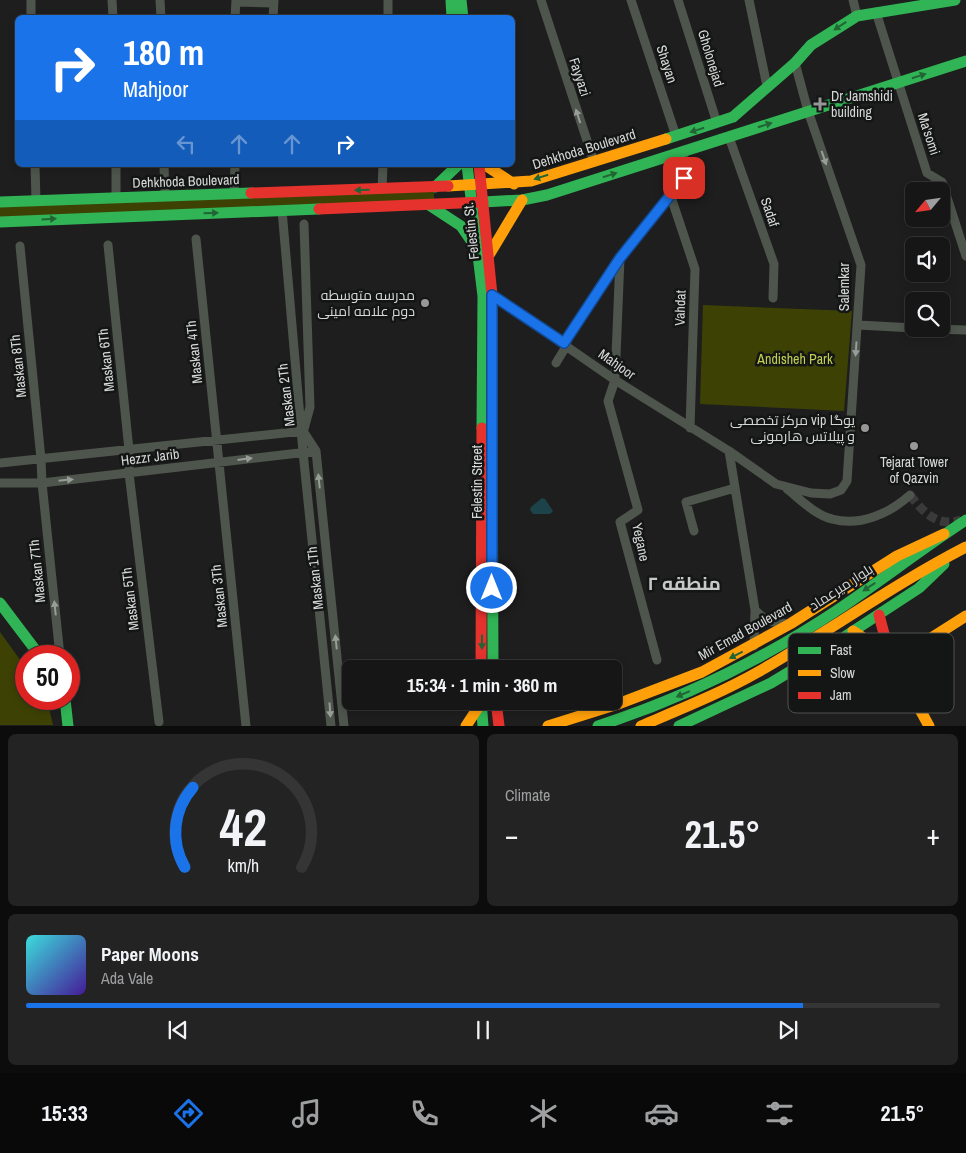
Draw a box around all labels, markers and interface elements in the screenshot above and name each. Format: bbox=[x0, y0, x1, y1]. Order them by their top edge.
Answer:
one-way arrow bbox=[833, 21, 847, 31]
street label: Gholonejad bbox=[694, 27, 728, 89]
text: 180 m bbox=[123, 29, 204, 76]
icon: right bbox=[40, 35, 105, 100]
street label: Shayan bbox=[652, 43, 682, 85]
street label: Fayyazi bbox=[565, 55, 595, 99]
one-way arrow bbox=[912, 72, 927, 79]
text: Mahjoor bbox=[123, 74, 188, 104]
place label: Dr Jamshidi building bbox=[831, 87, 893, 121]
marker: Dr Jamshidi building bbox=[813, 97, 827, 111]
one-way arrow bbox=[574, 108, 582, 123]
street label: Ma'somi bbox=[914, 111, 944, 157]
one-way arrow bbox=[757, 121, 772, 129]
street label: Dehkhoda Boulevard bbox=[530, 125, 638, 173]
one-way arrow bbox=[689, 127, 704, 134]
icon: left bbox=[172, 130, 200, 158]
icon: ahead bbox=[225, 130, 253, 158]
icon: ahead bbox=[278, 130, 306, 158]
icon: right bbox=[331, 130, 359, 158]
one-way arrow bbox=[821, 150, 828, 165]
pin bbox=[663, 157, 705, 199]
icon: arrive bbox=[670, 164, 698, 192]
street label: Dehkhoda Boulevard bbox=[132, 170, 240, 192]
one-way arrow bbox=[602, 170, 617, 178]
one-way arrow bbox=[533, 174, 548, 182]
north arrow bbox=[905, 182, 950, 228]
map controls bbox=[905, 182, 950, 337]
one-way arrow bbox=[354, 186, 370, 194]
street label: Sadaf bbox=[757, 195, 784, 230]
street label: Felestin St. bbox=[459, 201, 483, 261]
one-way arrow bbox=[203, 209, 219, 217]
one-way arrow bbox=[41, 215, 57, 223]
button: sound bbox=[905, 237, 950, 282]
street label: Salemkar bbox=[835, 263, 853, 311]
place label: مدرسه متوسطه دوم علامه امینی bbox=[317, 286, 415, 321]
street label: Vahdat bbox=[670, 290, 690, 326]
button: search bbox=[905, 292, 950, 337]
marker: مدرسه متوسطه دوم علامه امینی bbox=[419, 297, 431, 309]
street label: Maskan 4Th bbox=[182, 320, 206, 384]
street label: Maskan 6Th bbox=[94, 328, 118, 392]
street label: Maskan 8Th bbox=[6, 334, 30, 398]
one-way arrow bbox=[852, 341, 860, 357]
street label: Mahjoor bbox=[595, 345, 639, 383]
park label: Andisheh Park bbox=[756, 350, 833, 368]
street label: Maskan 2Th bbox=[273, 363, 299, 427]
place label: مرکز تخصصی vip یوگا و پیلاتس هارمونی bbox=[730, 411, 855, 446]
marker: مرکز تخصصی vip یوگا و پیلاتس هارمونی bbox=[859, 422, 871, 434]
marker: Tejarat Tower of Qazvin bbox=[908, 440, 920, 452]
street label: Hezzr Jarib bbox=[120, 444, 180, 470]
street label: Felestin Street bbox=[468, 445, 486, 519]
place label: Tejarat Tower of Qazvin bbox=[880, 453, 948, 487]
one-way arrow bbox=[237, 455, 253, 463]
one-way arrow bbox=[315, 472, 323, 488]
one-way arrow bbox=[58, 476, 74, 484]
street label: Yegane bbox=[628, 521, 654, 563]
street label: Maskan 7Th bbox=[25, 539, 49, 603]
street label: Maskan 1Th bbox=[303, 546, 327, 610]
street label: بلوار میرعماد bbox=[806, 560, 876, 614]
position arrow bbox=[465, 561, 517, 613]
street label: Maskan 3Th bbox=[207, 564, 231, 628]
street label: Maskan 5Th bbox=[117, 567, 143, 631]
district label: منطقه ۲ bbox=[647, 570, 721, 596]
one-way arrow bbox=[863, 582, 876, 592]
street label: Mir Emad Boulevard bbox=[695, 598, 795, 664]
one-way arrow bbox=[51, 599, 59, 615]
legend bbox=[788, 633, 954, 713]
one-way arrow bbox=[332, 634, 340, 650]
one-way arrow bbox=[478, 635, 486, 651]
text: Fast bbox=[830, 641, 852, 659]
speed limit sign: 50 bbox=[15, 645, 80, 710]
one-way arrow bbox=[729, 651, 743, 659]
text: Slow bbox=[830, 664, 856, 682]
text: 15:34 · 1 min · 360 m bbox=[407, 672, 557, 698]
text: Jam bbox=[830, 686, 852, 704]
one-way arrow bbox=[676, 691, 690, 699]
one-way arrow bbox=[326, 702, 334, 718]
text: Climate bbox=[505, 784, 550, 806]
text: 42 bbox=[220, 792, 267, 862]
text: 21.5° bbox=[685, 809, 760, 860]
text: − bbox=[505, 816, 518, 854]
text: + bbox=[927, 816, 940, 854]
text: km/h bbox=[228, 854, 259, 878]
text: Paper Moons bbox=[101, 941, 199, 967]
text: Ada Vale bbox=[101, 967, 153, 989]
icon: previous bbox=[164, 1016, 192, 1044]
icon: pause bbox=[469, 1016, 497, 1044]
icon: next bbox=[774, 1016, 802, 1044]
icon: directions bbox=[171, 1096, 206, 1131]
icon: music bbox=[289, 1096, 324, 1131]
icon: phone bbox=[407, 1096, 442, 1131]
icon: climate bbox=[526, 1096, 561, 1131]
icon: car bbox=[644, 1096, 679, 1131]
icon: filters bbox=[762, 1096, 797, 1131]
text: 15:33 bbox=[42, 1098, 88, 1128]
text: 21.5° bbox=[880, 1098, 924, 1128]

